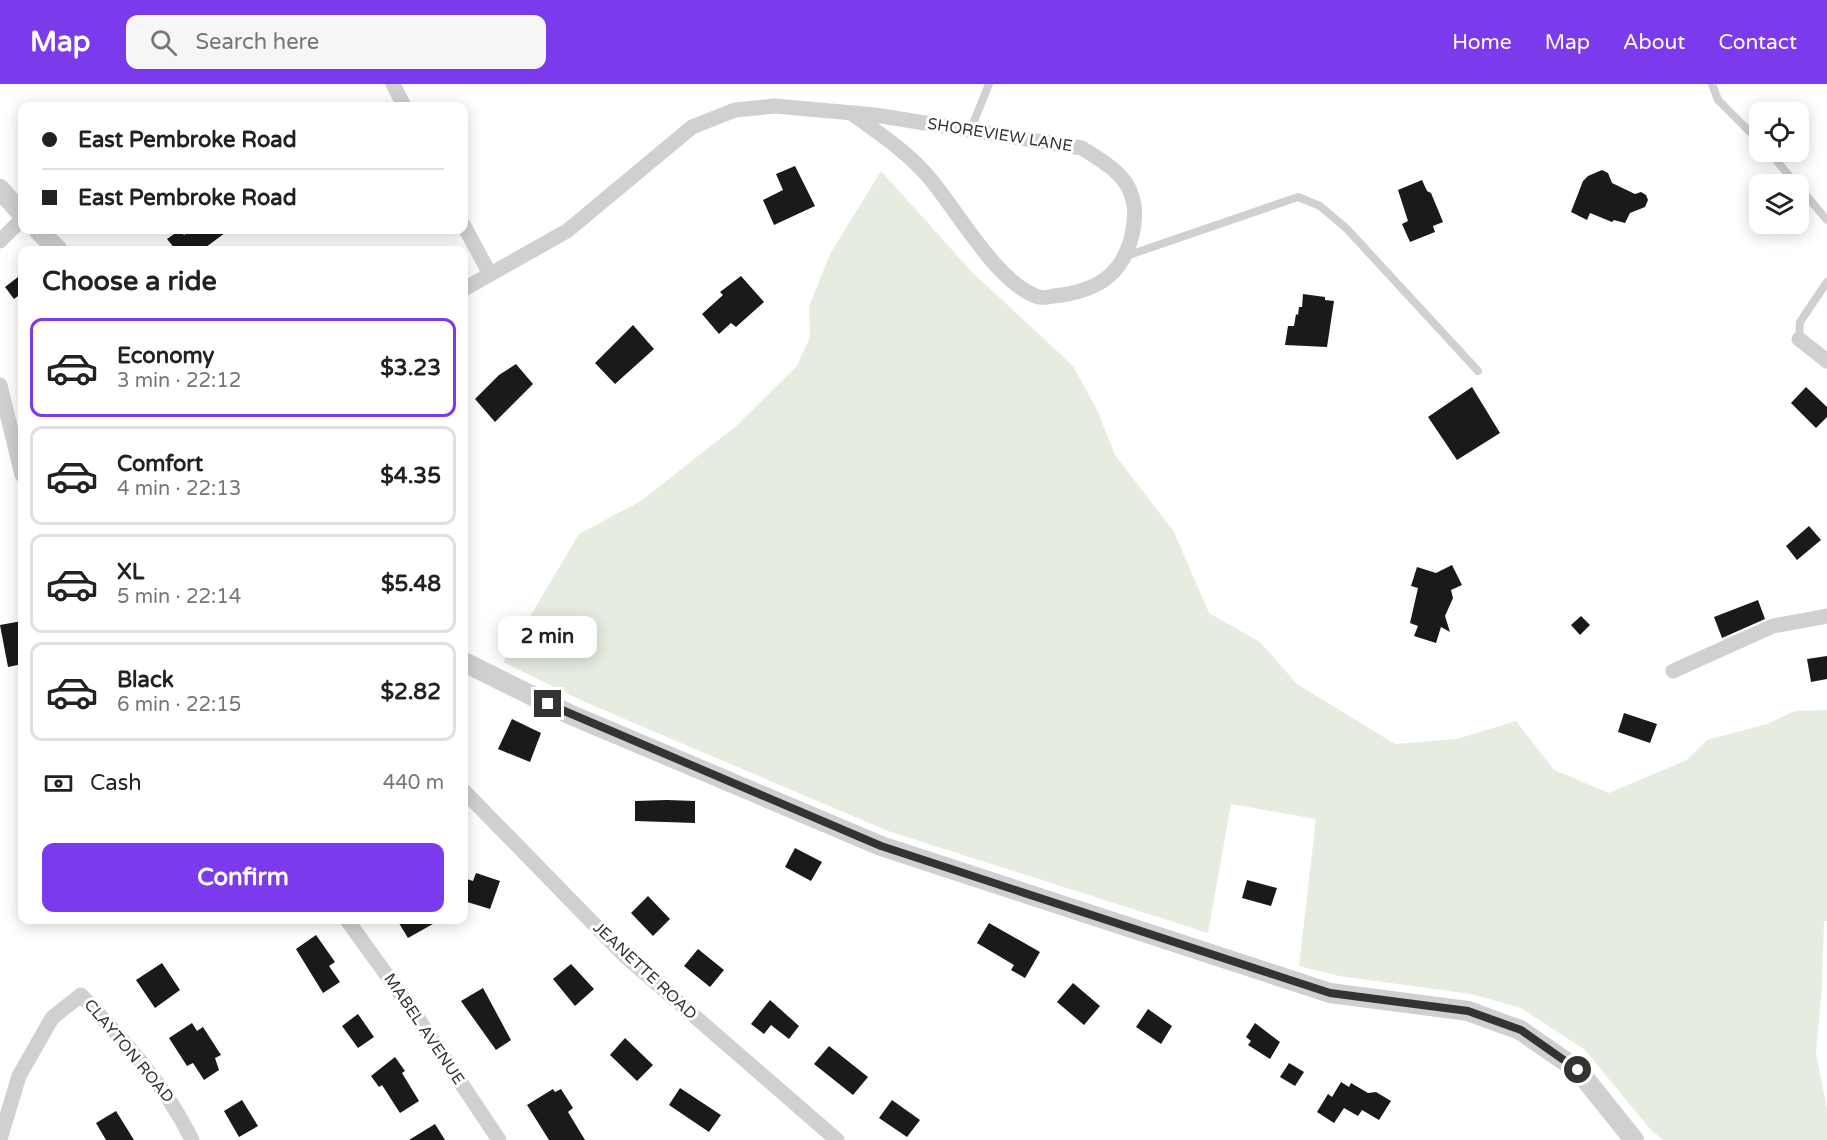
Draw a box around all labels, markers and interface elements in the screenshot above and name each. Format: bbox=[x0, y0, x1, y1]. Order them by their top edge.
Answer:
search box bbox=[126, 15, 546, 69]
text: Map bbox=[30, 25, 90, 59]
icon: search bbox=[147, 26, 180, 59]
text: Search here bbox=[195, 29, 319, 55]
text: Home bbox=[1452, 30, 1512, 55]
text: Map bbox=[1545, 30, 1590, 55]
text: About bbox=[1623, 30, 1685, 55]
text: Contact bbox=[1718, 30, 1797, 55]
map controls bbox=[1749, 102, 1809, 234]
button: locate bbox=[1749, 102, 1809, 162]
street label: SHOREVIEW LANE bbox=[926, 114, 1074, 156]
text: East Pembroke Road bbox=[78, 127, 297, 153]
button: layers bbox=[1749, 174, 1809, 234]
text: East Pembroke Road bbox=[78, 185, 297, 211]
text: Choose a ride bbox=[42, 265, 217, 298]
icon: car bbox=[45, 341, 99, 395]
text: Economy bbox=[117, 343, 214, 369]
text: $3.23 bbox=[380, 355, 441, 381]
text: 3 min · 22:12 bbox=[117, 369, 241, 393]
icon: car bbox=[45, 449, 99, 503]
text: Comfort bbox=[117, 451, 203, 477]
text: $4.35 bbox=[380, 463, 441, 489]
text: 4 min · 22:13 bbox=[117, 477, 241, 501]
icon: car bbox=[45, 557, 99, 611]
text: XL bbox=[117, 559, 144, 585]
text: $5.48 bbox=[381, 571, 441, 597]
text: 5 min · 22:14 bbox=[117, 585, 241, 609]
callout: 2 min bbox=[498, 617, 598, 659]
text: 2 min bbox=[521, 625, 574, 649]
icon: car bbox=[45, 665, 99, 719]
text: Black bbox=[117, 667, 174, 693]
text: $2.82 bbox=[380, 679, 441, 705]
route end bbox=[534, 690, 561, 717]
text: 6 min · 22:15 bbox=[117, 693, 241, 717]
icon: cash bbox=[42, 767, 75, 800]
text: Cash bbox=[90, 770, 142, 796]
text: 440 m bbox=[383, 771, 444, 795]
button: Confirm bbox=[42, 843, 444, 912]
street label: JEANETTE ROAD bbox=[589, 918, 701, 1024]
street label: MABEL AVENUE bbox=[379, 970, 469, 1088]
street label: CLAYTON ROAD bbox=[80, 995, 178, 1107]
route start bbox=[1564, 1056, 1591, 1083]

